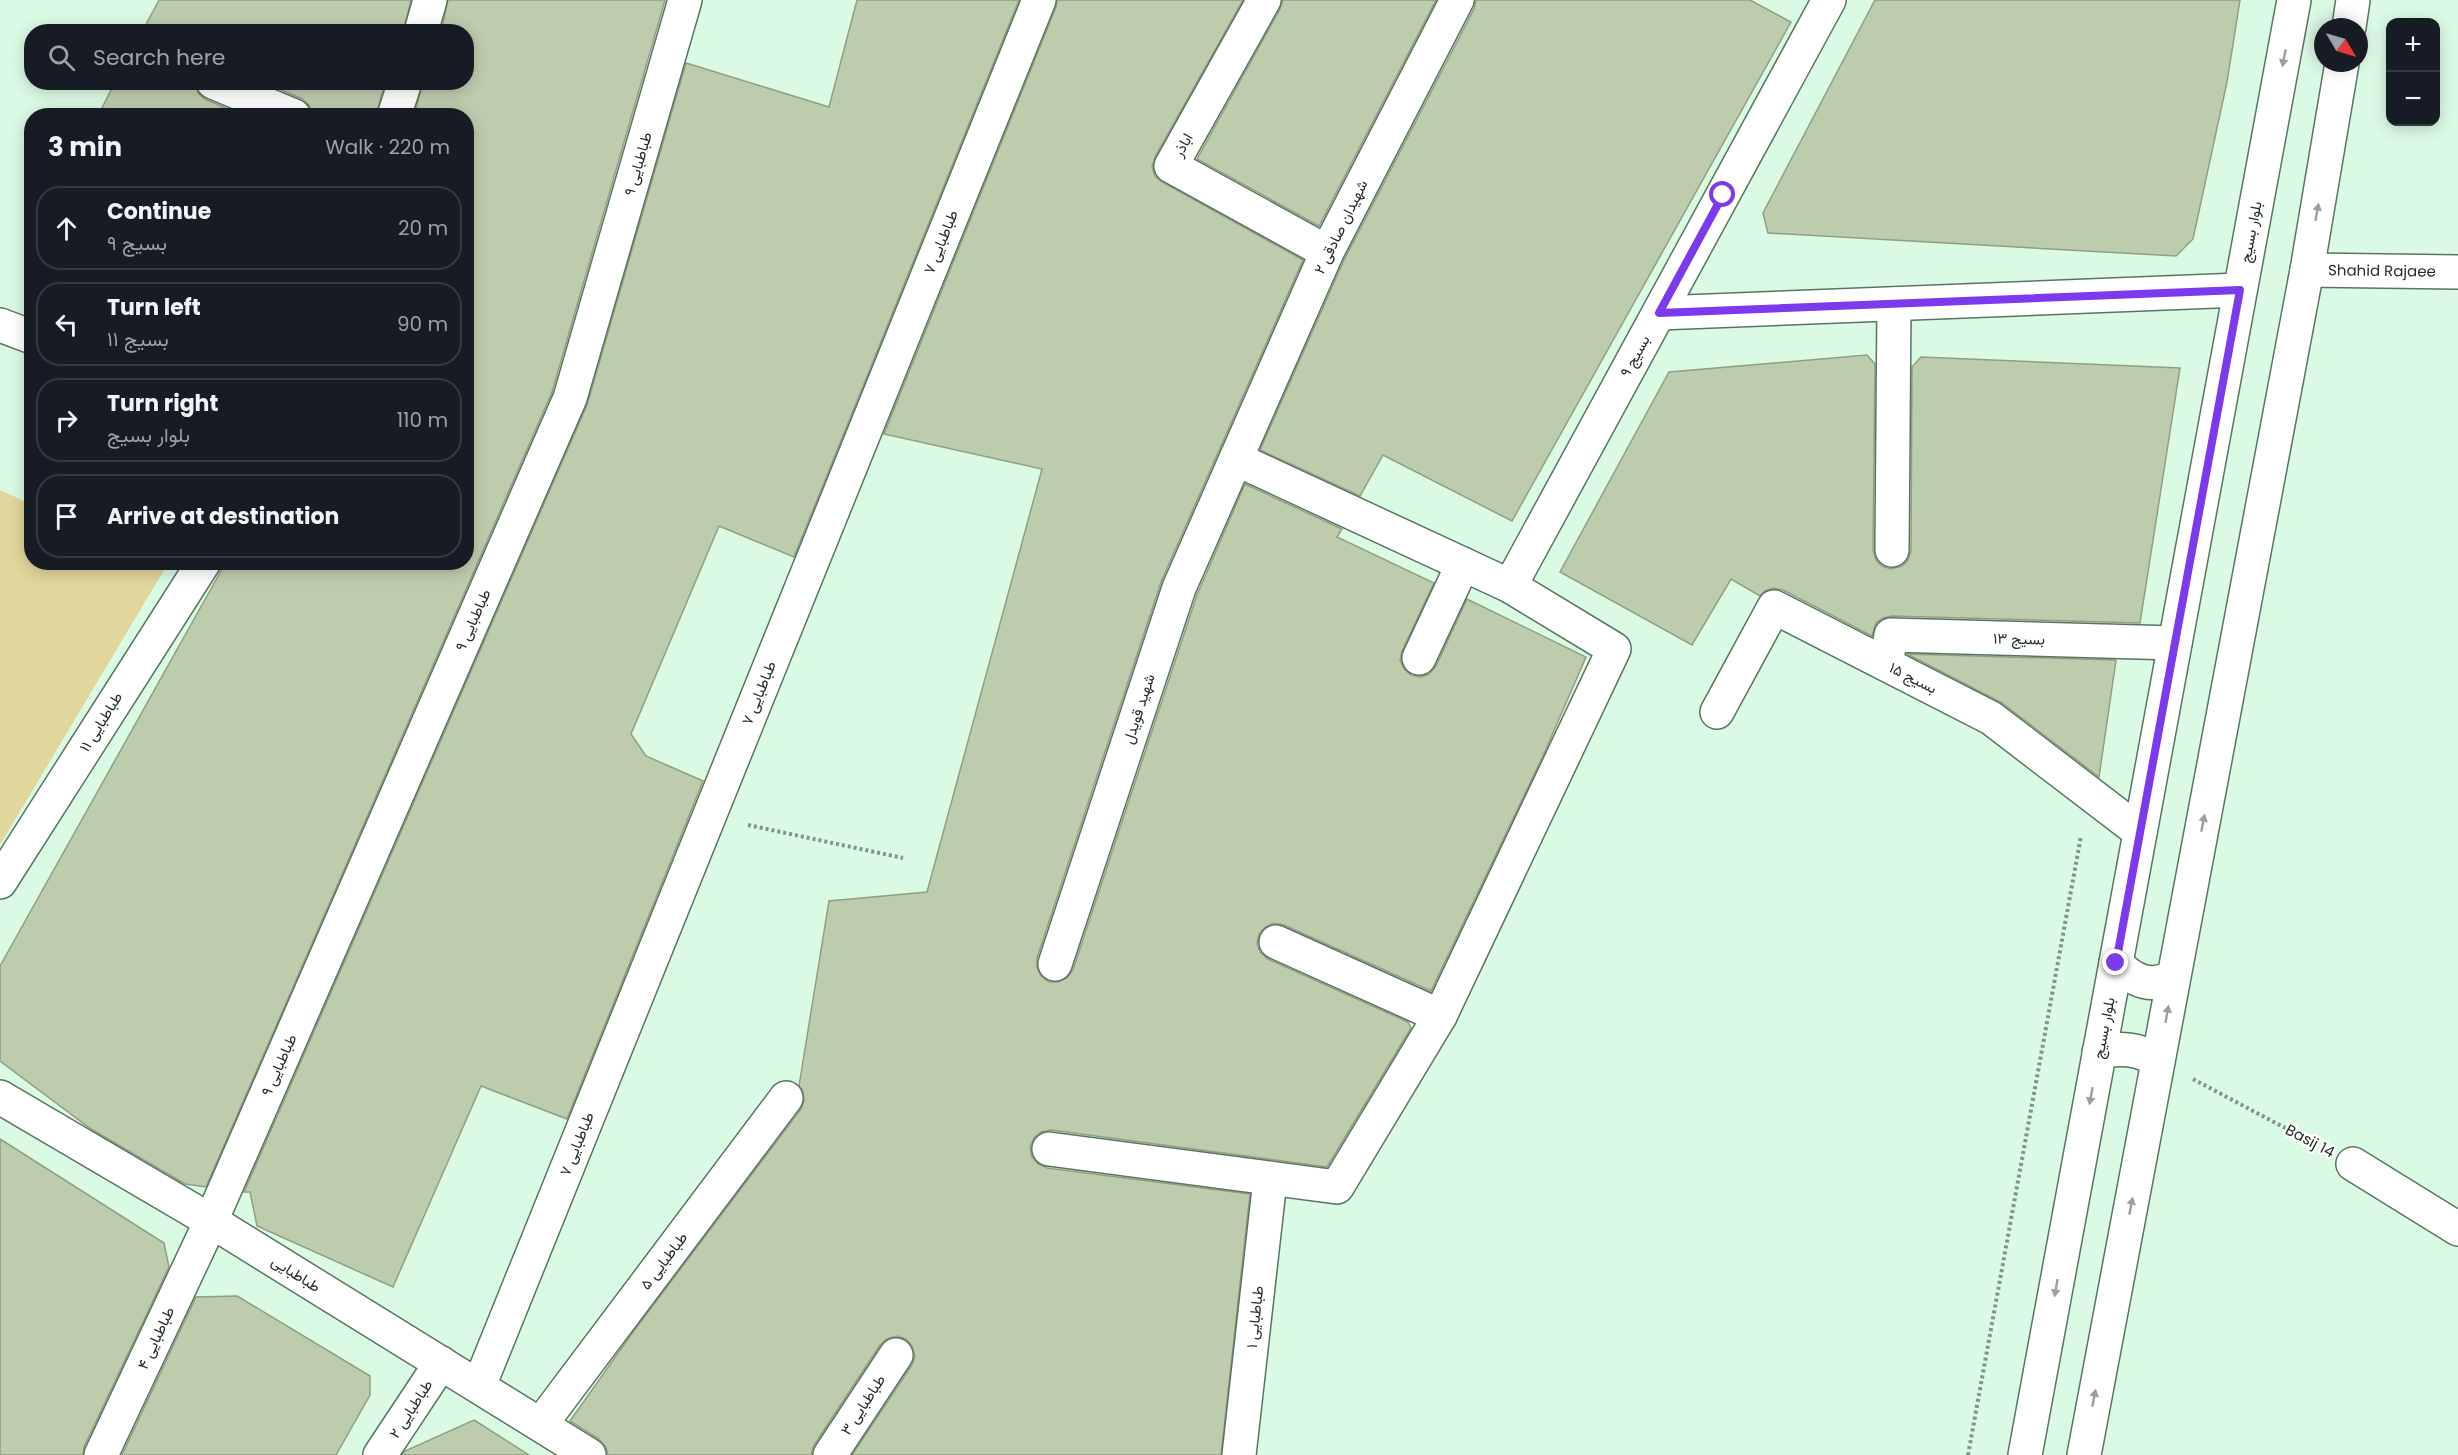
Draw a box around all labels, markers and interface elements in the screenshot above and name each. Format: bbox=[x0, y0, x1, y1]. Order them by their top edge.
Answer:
north arrow bbox=[2314, 18, 2368, 72]
map controls bbox=[2386, 18, 2440, 126]
button: + bbox=[2386, 18, 2440, 72]
search box bbox=[24, 24, 474, 90]
icon: search bbox=[45, 41, 78, 74]
text: Search here bbox=[93, 42, 226, 73]
one-way arrow bbox=[2279, 48, 2288, 67]
button: − bbox=[2386, 72, 2440, 126]
text: 3 min bbox=[48, 129, 122, 165]
street label: طباطبایی ۹ bbox=[618, 129, 657, 198]
street label: اباذر bbox=[1167, 129, 1198, 161]
text: Walk · 220 m bbox=[325, 133, 450, 161]
street label: شهیدان صادقی ۲ bbox=[1309, 176, 1373, 277]
route start bbox=[1709, 181, 1735, 207]
text: Continue bbox=[107, 196, 211, 227]
street label: بلوار بسیج bbox=[2234, 199, 2268, 265]
one-way arrow bbox=[2313, 202, 2322, 221]
street label: طباطبایی ۷ bbox=[918, 207, 963, 277]
icon: ahead bbox=[50, 212, 83, 245]
text: 20 m bbox=[398, 214, 448, 242]
text: بسیج ۹ bbox=[107, 229, 167, 257]
street label: Shahid Rajaee bbox=[2328, 259, 2436, 282]
text: Turn left bbox=[107, 292, 201, 323]
icon: left bbox=[50, 308, 83, 341]
text: 90 m bbox=[397, 310, 448, 338]
text: بسیج ۱۱ bbox=[107, 325, 169, 353]
street label: بسیج ۹ bbox=[1614, 331, 1656, 381]
text: Turn right bbox=[107, 388, 218, 419]
icon: right bbox=[50, 404, 83, 437]
text: 110 m bbox=[397, 406, 448, 434]
text: بلوار بسیج bbox=[107, 421, 190, 449]
icon: arrive bbox=[50, 500, 83, 533]
text: Arrive at destination bbox=[107, 501, 339, 532]
street label: طباطبایی ۹ bbox=[450, 585, 496, 654]
street label: بسیج ۱۳ bbox=[1993, 628, 2045, 650]
street label: بسیج ۱۵ bbox=[1885, 657, 1941, 699]
street label: طباطبایی ۷ bbox=[736, 658, 781, 728]
street label: شهید قویدل bbox=[1117, 671, 1160, 747]
street label: طباطبایی ۱۱ bbox=[74, 688, 127, 756]
one-way arrow bbox=[2199, 813, 2208, 832]
route end bbox=[2102, 949, 2128, 975]
street label: بلوار بسیج bbox=[2087, 995, 2121, 1061]
one-way arrow bbox=[2163, 1005, 2172, 1024]
street label: طباطبایی ۹ bbox=[256, 1030, 302, 1099]
one-way arrow bbox=[2086, 1087, 2095, 1106]
street label: طباطبایی ۷ bbox=[554, 1109, 599, 1179]
street label: Basij 14 bbox=[2282, 1119, 2338, 1162]
one-way arrow bbox=[2127, 1196, 2136, 1215]
street label: طباطبایی ۵ bbox=[635, 1227, 692, 1294]
street label: طباطبایی bbox=[268, 1250, 325, 1297]
one-way arrow bbox=[2051, 1278, 2060, 1297]
street label: طباطبایی ۱ bbox=[1241, 1284, 1268, 1349]
street label: طباطبایی ۴ bbox=[132, 1303, 179, 1373]
street label: طباطبایی ۳ bbox=[835, 1370, 890, 1439]
street label: طباطبایی ۲ bbox=[384, 1375, 438, 1442]
one-way arrow bbox=[2090, 1388, 2099, 1407]

